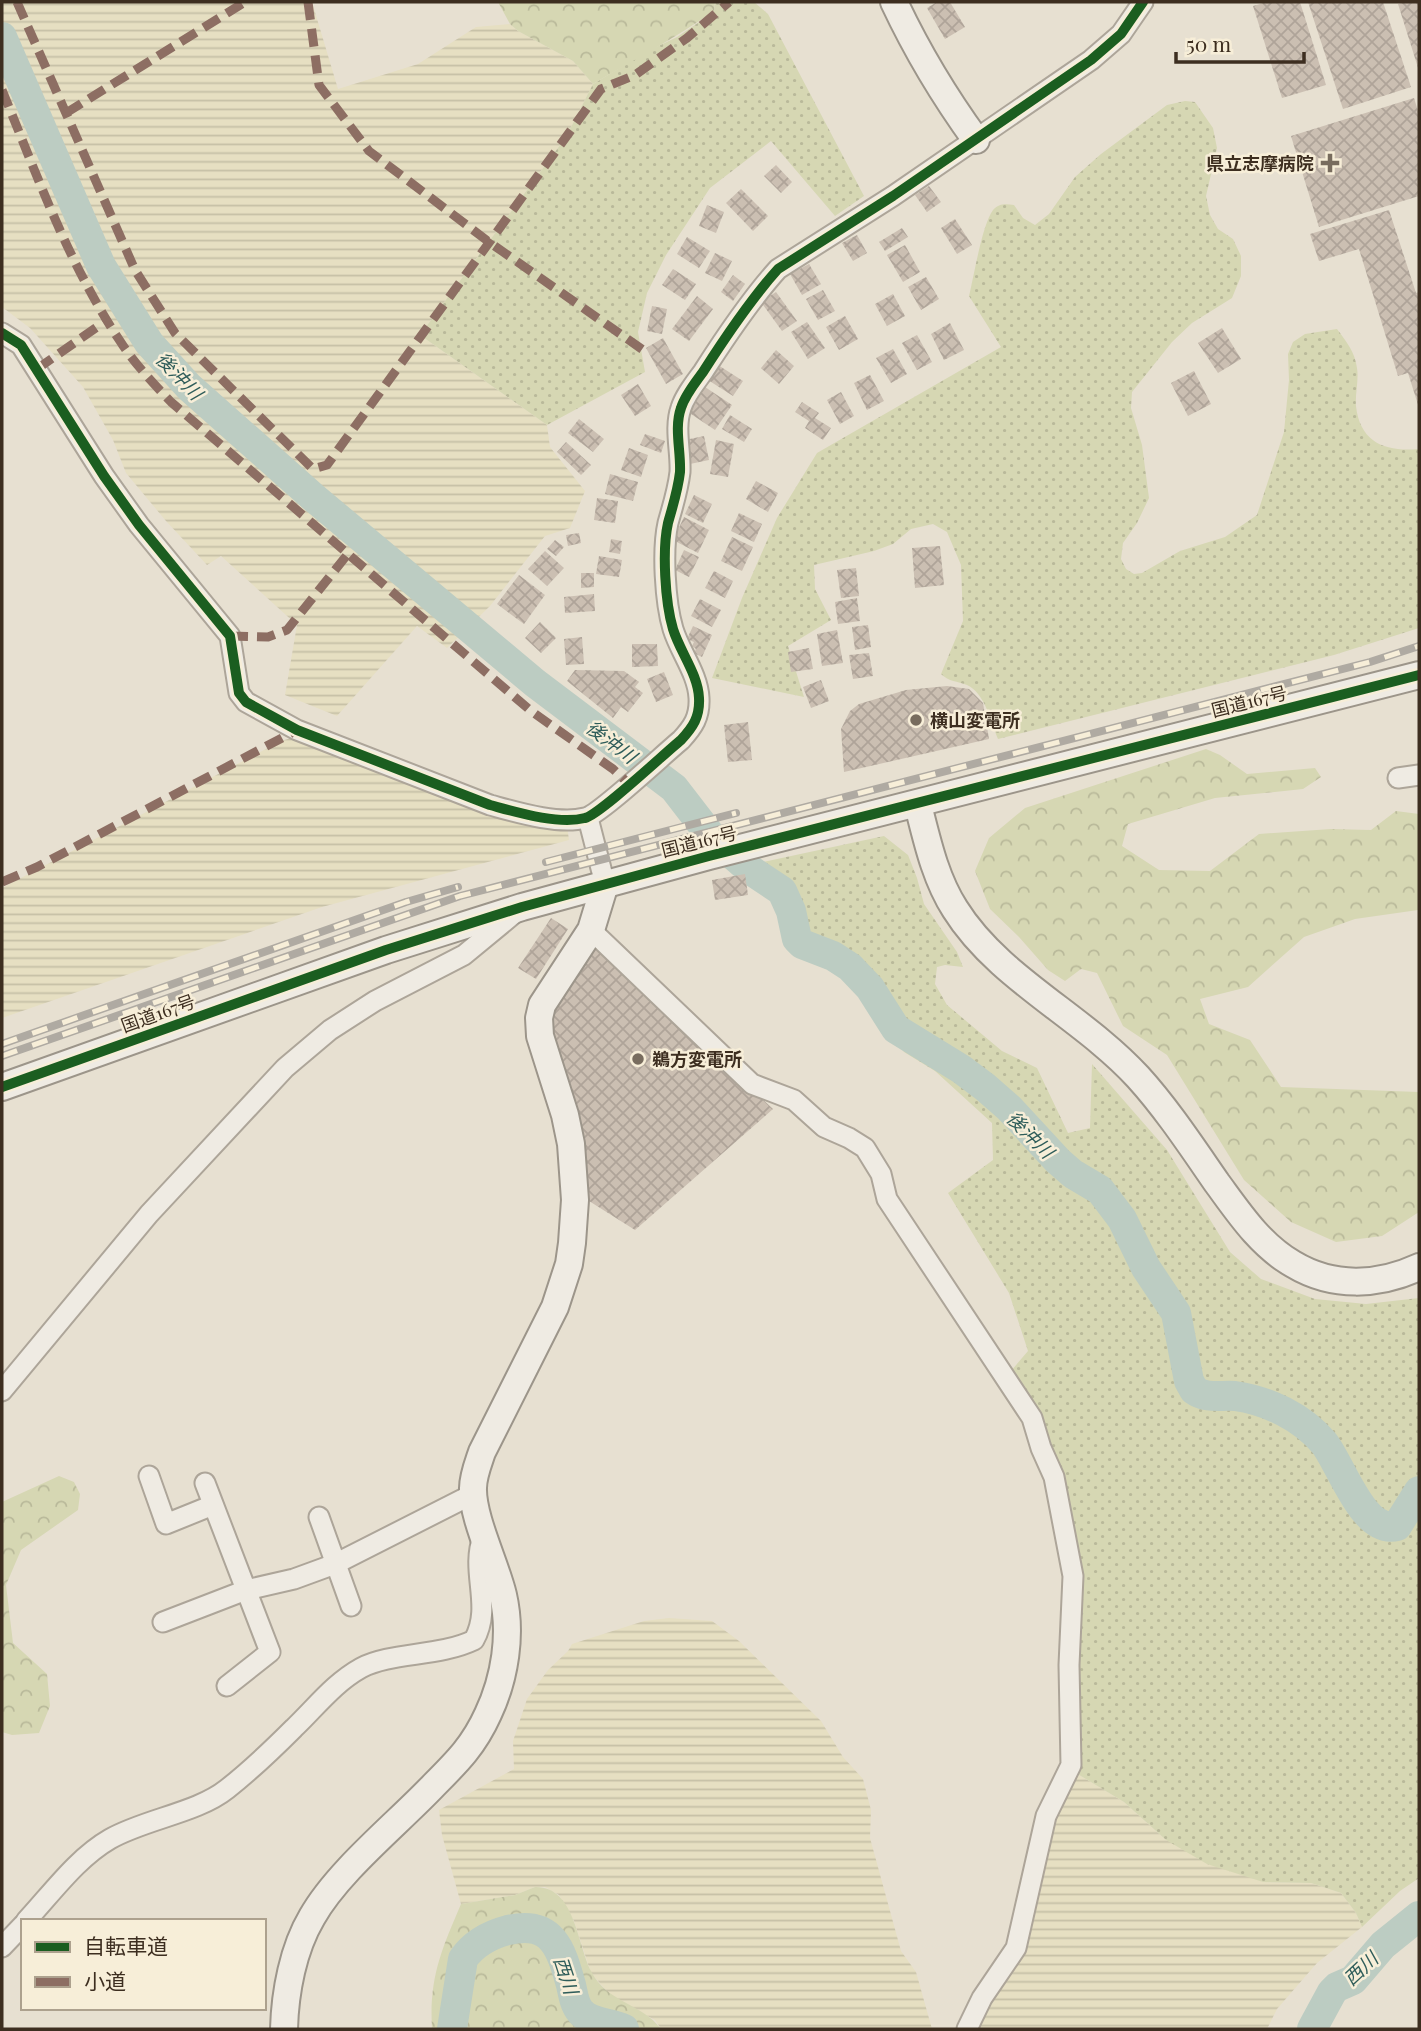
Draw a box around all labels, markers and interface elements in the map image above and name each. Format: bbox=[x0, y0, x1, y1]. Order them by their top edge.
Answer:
scale bar bbox=[1176, 21, 1304, 65]
text: 50 m bbox=[1186, 29, 1232, 57]
place label: 県立志摩病院 bbox=[1206, 151, 1314, 175]
marker: 県立志摩病院 bbox=[1320, 153, 1340, 173]
water label: 後沖川 bbox=[151, 345, 211, 406]
street label: 国道167号 bbox=[1209, 680, 1289, 722]
place label: 横山変電所 bbox=[930, 708, 1020, 732]
marker: 横山変電所 bbox=[908, 712, 924, 728]
water label: 後沖川 bbox=[581, 713, 644, 770]
street label: 国道167号 bbox=[659, 820, 739, 862]
street label: 国道167号 bbox=[118, 989, 198, 1037]
place label: 鵜方変電所 bbox=[652, 1047, 742, 1071]
marker: 鵜方変電所 bbox=[630, 1051, 646, 1067]
water label: 後沖川 bbox=[1002, 1105, 1062, 1165]
legend bbox=[21, 1919, 266, 2010]
text: 自転車道 bbox=[84, 1931, 168, 1959]
water label: 西川 bbox=[1337, 1944, 1384, 1990]
water label: 西川 bbox=[549, 1953, 586, 1999]
text: 小道 bbox=[84, 1966, 126, 1994]

